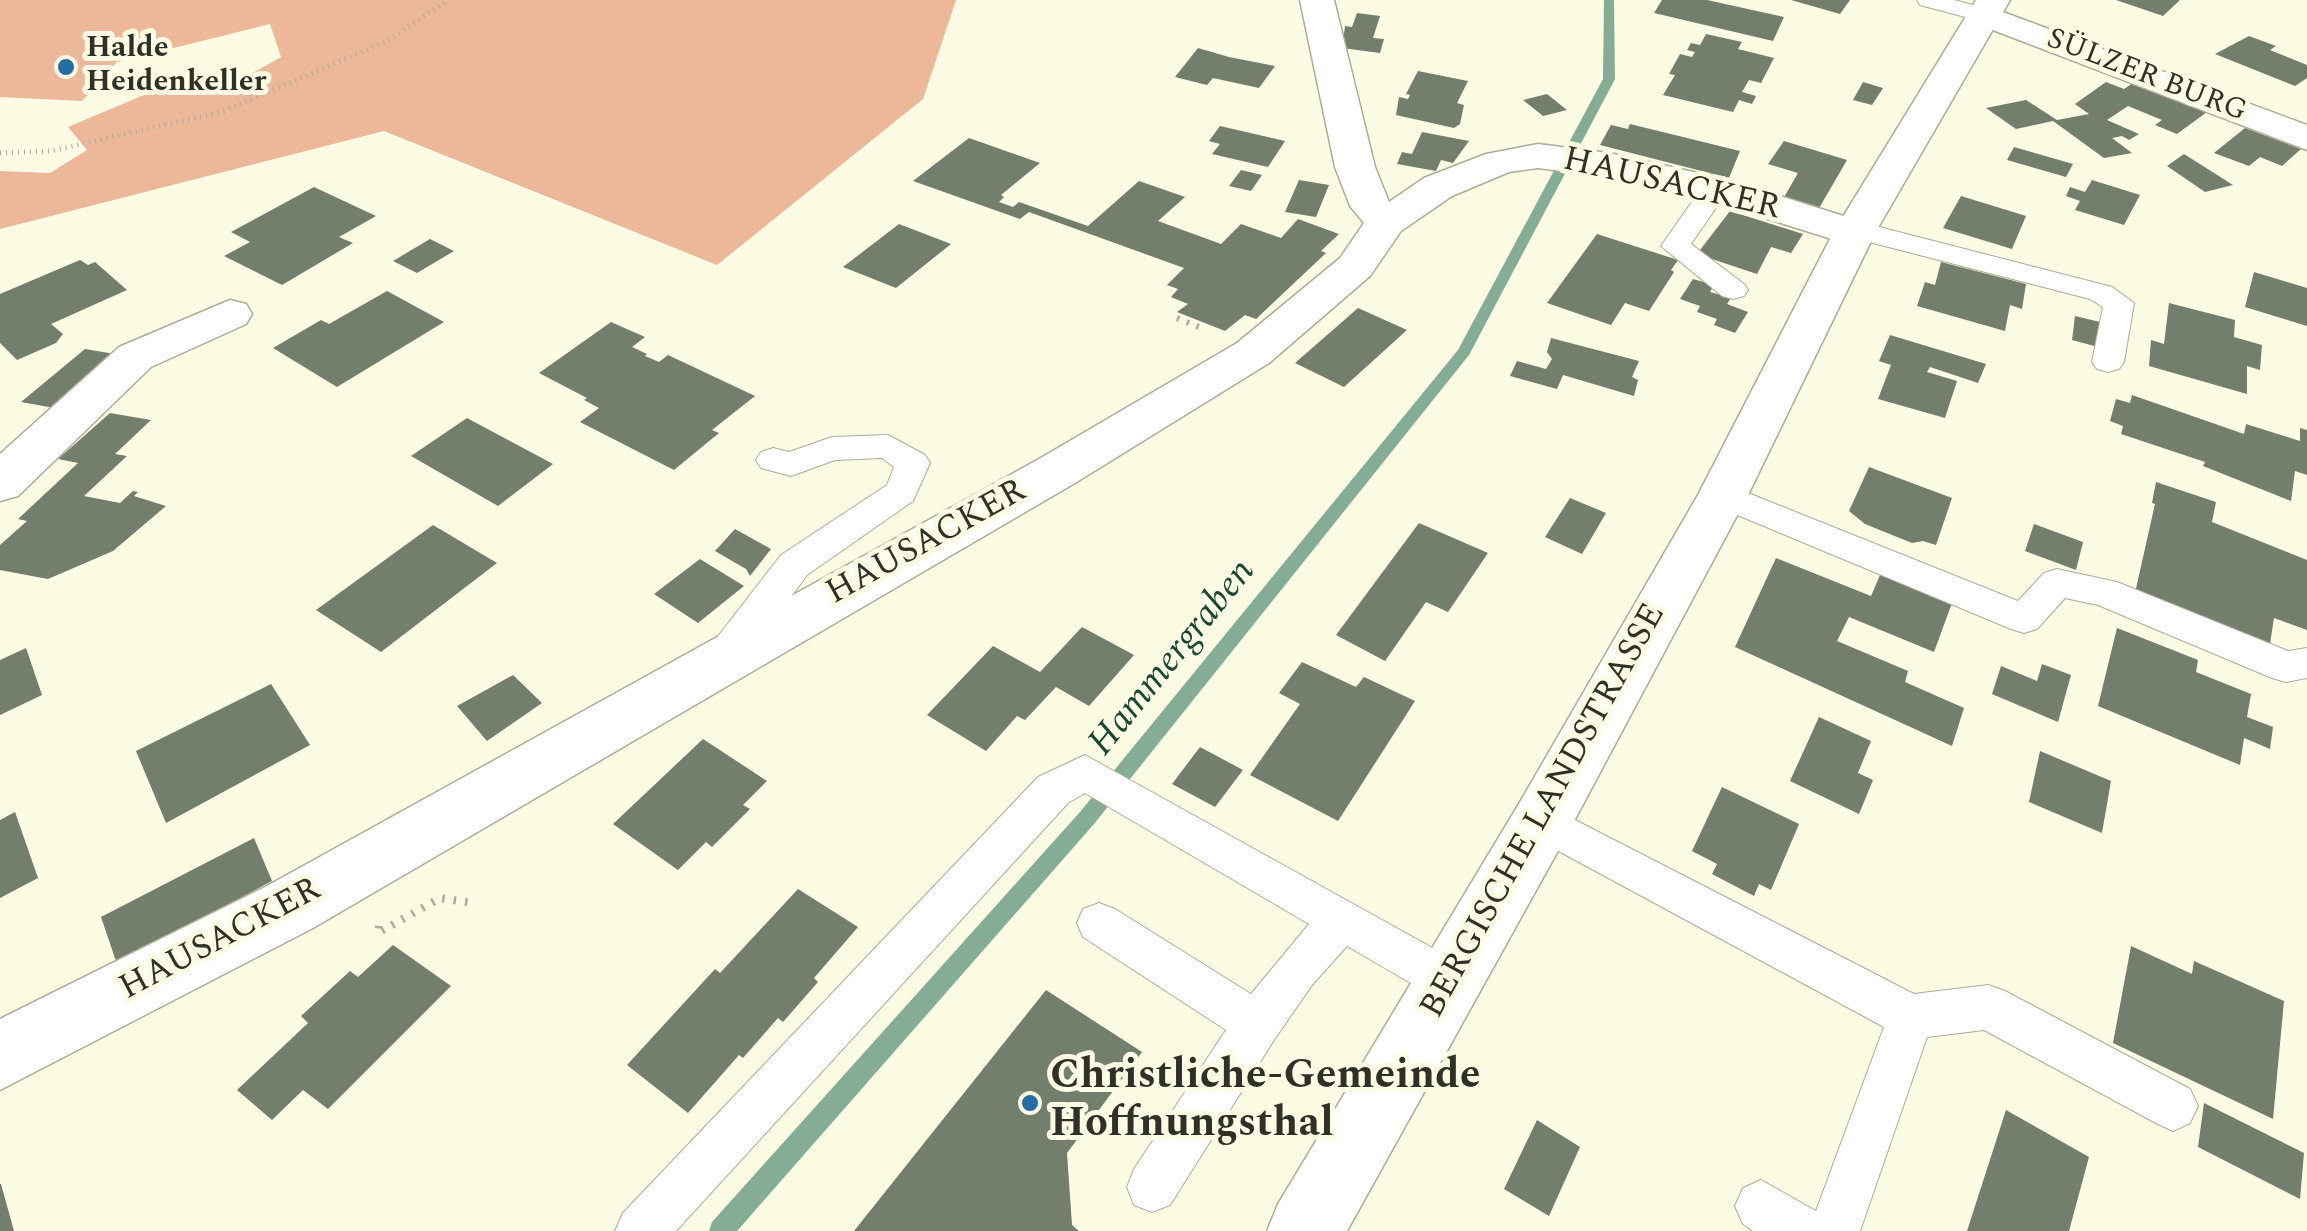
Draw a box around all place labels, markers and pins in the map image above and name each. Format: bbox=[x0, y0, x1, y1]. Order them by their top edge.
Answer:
place label: Halde Heidenkeller bbox=[86, 32, 266, 102]
marker: Halde Heidenkeller bbox=[55, 56, 77, 78]
place label: Christliche-Gemeinde Hoffnungsthal bbox=[1050, 1054, 1481, 1152]
marker: Christliche-Gemeinde Hoffnungsthal bbox=[1019, 1092, 1041, 1114]

